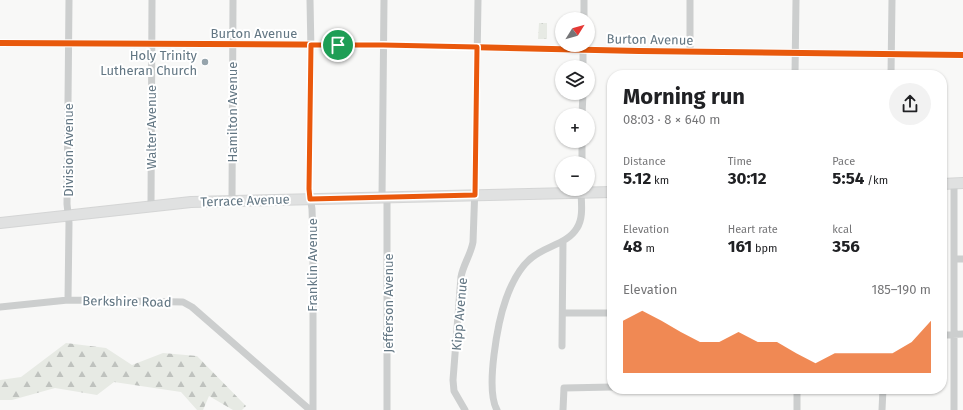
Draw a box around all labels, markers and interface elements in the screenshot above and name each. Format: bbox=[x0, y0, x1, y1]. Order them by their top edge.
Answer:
north arrow bbox=[555, 12, 595, 52]
map controls bbox=[555, 12, 595, 196]
street label: Burton Avenue bbox=[211, 26, 297, 41]
pin bbox=[321, 28, 355, 62]
street label: Burton Avenue bbox=[606, 31, 694, 48]
icon: arrive bbox=[327, 34, 349, 56]
place label: Holy Trinity Lutheran Church bbox=[100, 48, 198, 78]
marker: Holy Trinity Lutheran Church bbox=[200, 57, 210, 67]
button: layers bbox=[555, 60, 595, 100]
street label: Hamilton Avenue bbox=[225, 62, 240, 162]
text: Morning run bbox=[623, 83, 745, 110]
button: share bbox=[889, 83, 931, 125]
street label: Walter Avenue bbox=[144, 85, 159, 169]
street label: Division Avenue bbox=[61, 103, 76, 197]
button: + bbox=[555, 108, 595, 148]
text: 08:03 · 8 × 640 m bbox=[623, 112, 720, 127]
text: Distance bbox=[623, 155, 666, 168]
text: Time bbox=[728, 155, 752, 168]
text: Pace bbox=[832, 155, 855, 168]
button: − bbox=[555, 156, 595, 196]
text: 5.12 bbox=[623, 168, 651, 189]
text: 30:12 bbox=[728, 168, 767, 189]
text: 5:54 bbox=[832, 168, 864, 189]
text: km bbox=[651, 174, 669, 187]
text: /km bbox=[864, 174, 888, 187]
street label: Terrace Avenue bbox=[200, 191, 290, 210]
street label: Franklin Avenue bbox=[305, 218, 320, 312]
text: Elevation bbox=[623, 223, 669, 236]
text: Heart rate bbox=[728, 223, 778, 236]
text: kcal bbox=[832, 223, 852, 236]
text: 48 bbox=[623, 236, 642, 257]
text: 161 bbox=[728, 236, 752, 257]
text: 356 bbox=[832, 236, 860, 257]
text: m bbox=[642, 242, 655, 255]
text: bpm bbox=[752, 242, 778, 255]
street label: Jefferson Avenue bbox=[381, 253, 396, 353]
street label: Kipp Avenue bbox=[449, 277, 470, 351]
text: Elevation bbox=[623, 282, 677, 297]
text: 185–190 m bbox=[872, 282, 931, 297]
street label: Berkshire Road bbox=[82, 293, 172, 310]

